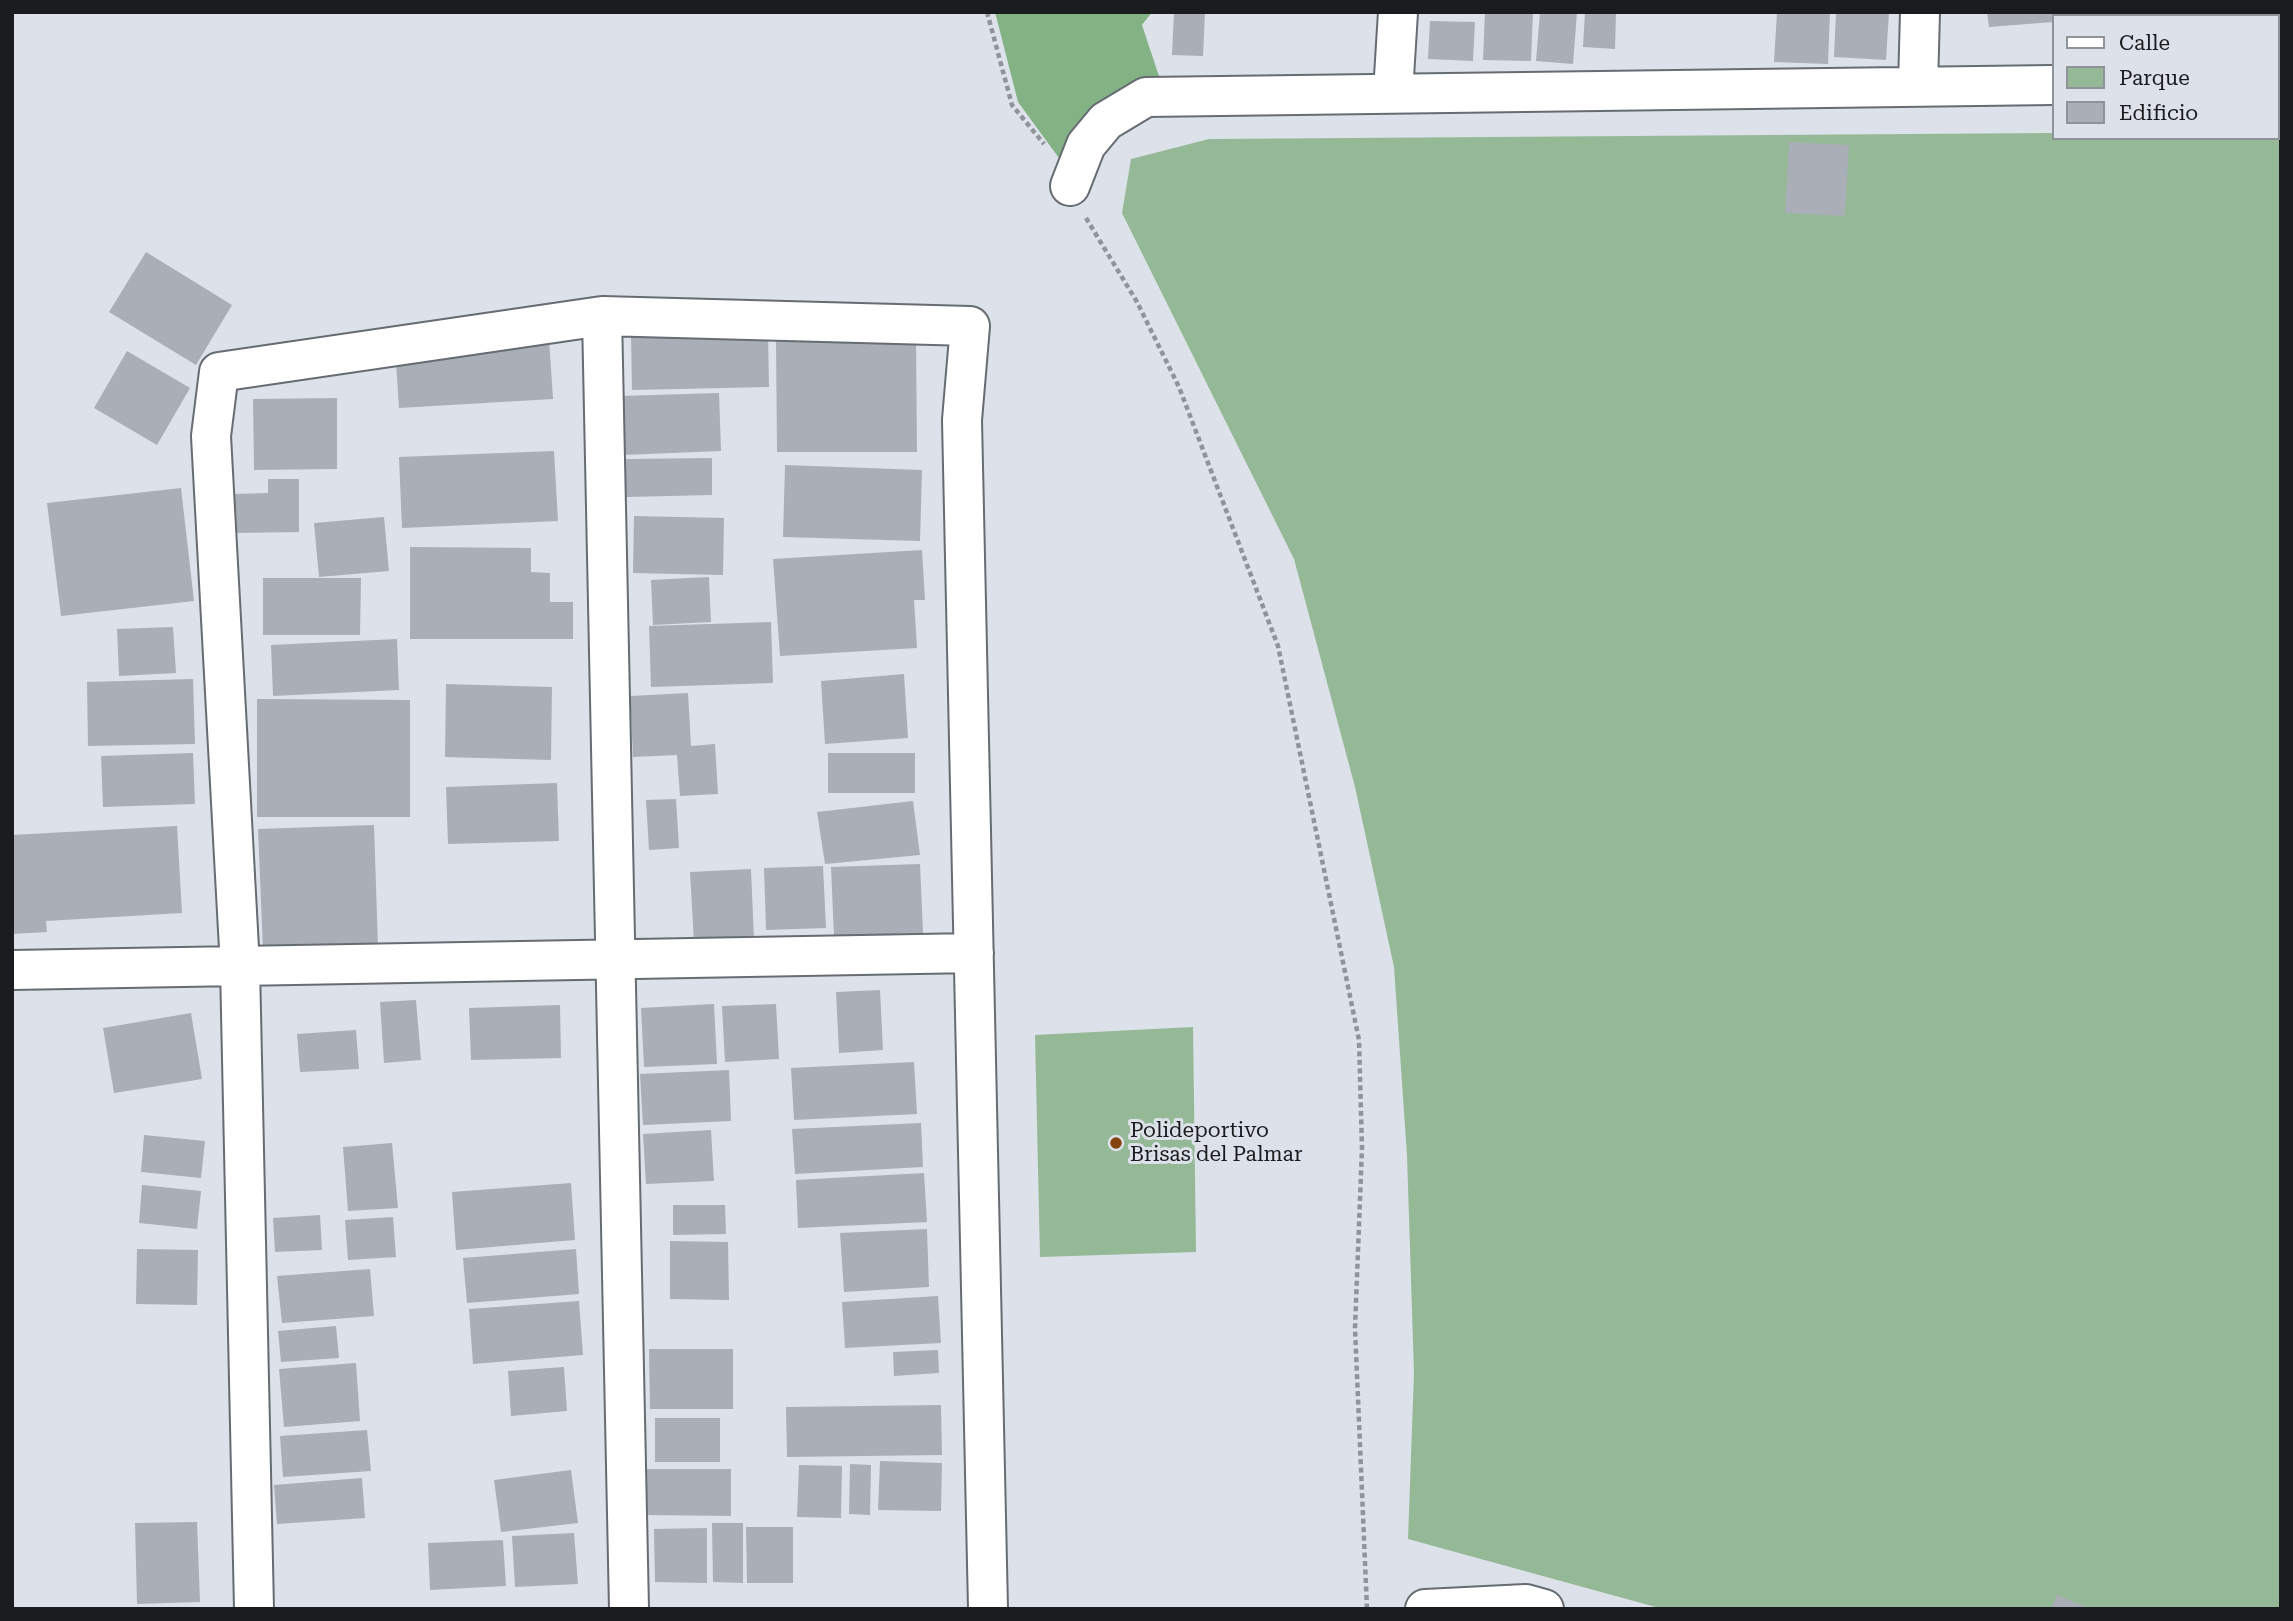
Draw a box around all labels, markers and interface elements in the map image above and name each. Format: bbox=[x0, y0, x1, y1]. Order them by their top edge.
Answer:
legend bbox=[2052, 14, 2279, 140]
text: Calle bbox=[2119, 31, 2170, 55]
text: Parque bbox=[2119, 66, 2190, 90]
text: Edificio bbox=[2119, 101, 2198, 125]
place label: Polideportivo Brisas del Palmar bbox=[1130, 1118, 1303, 1168]
marker: Polideportivo Brisas del Palmar bbox=[1108, 1135, 1124, 1151]

